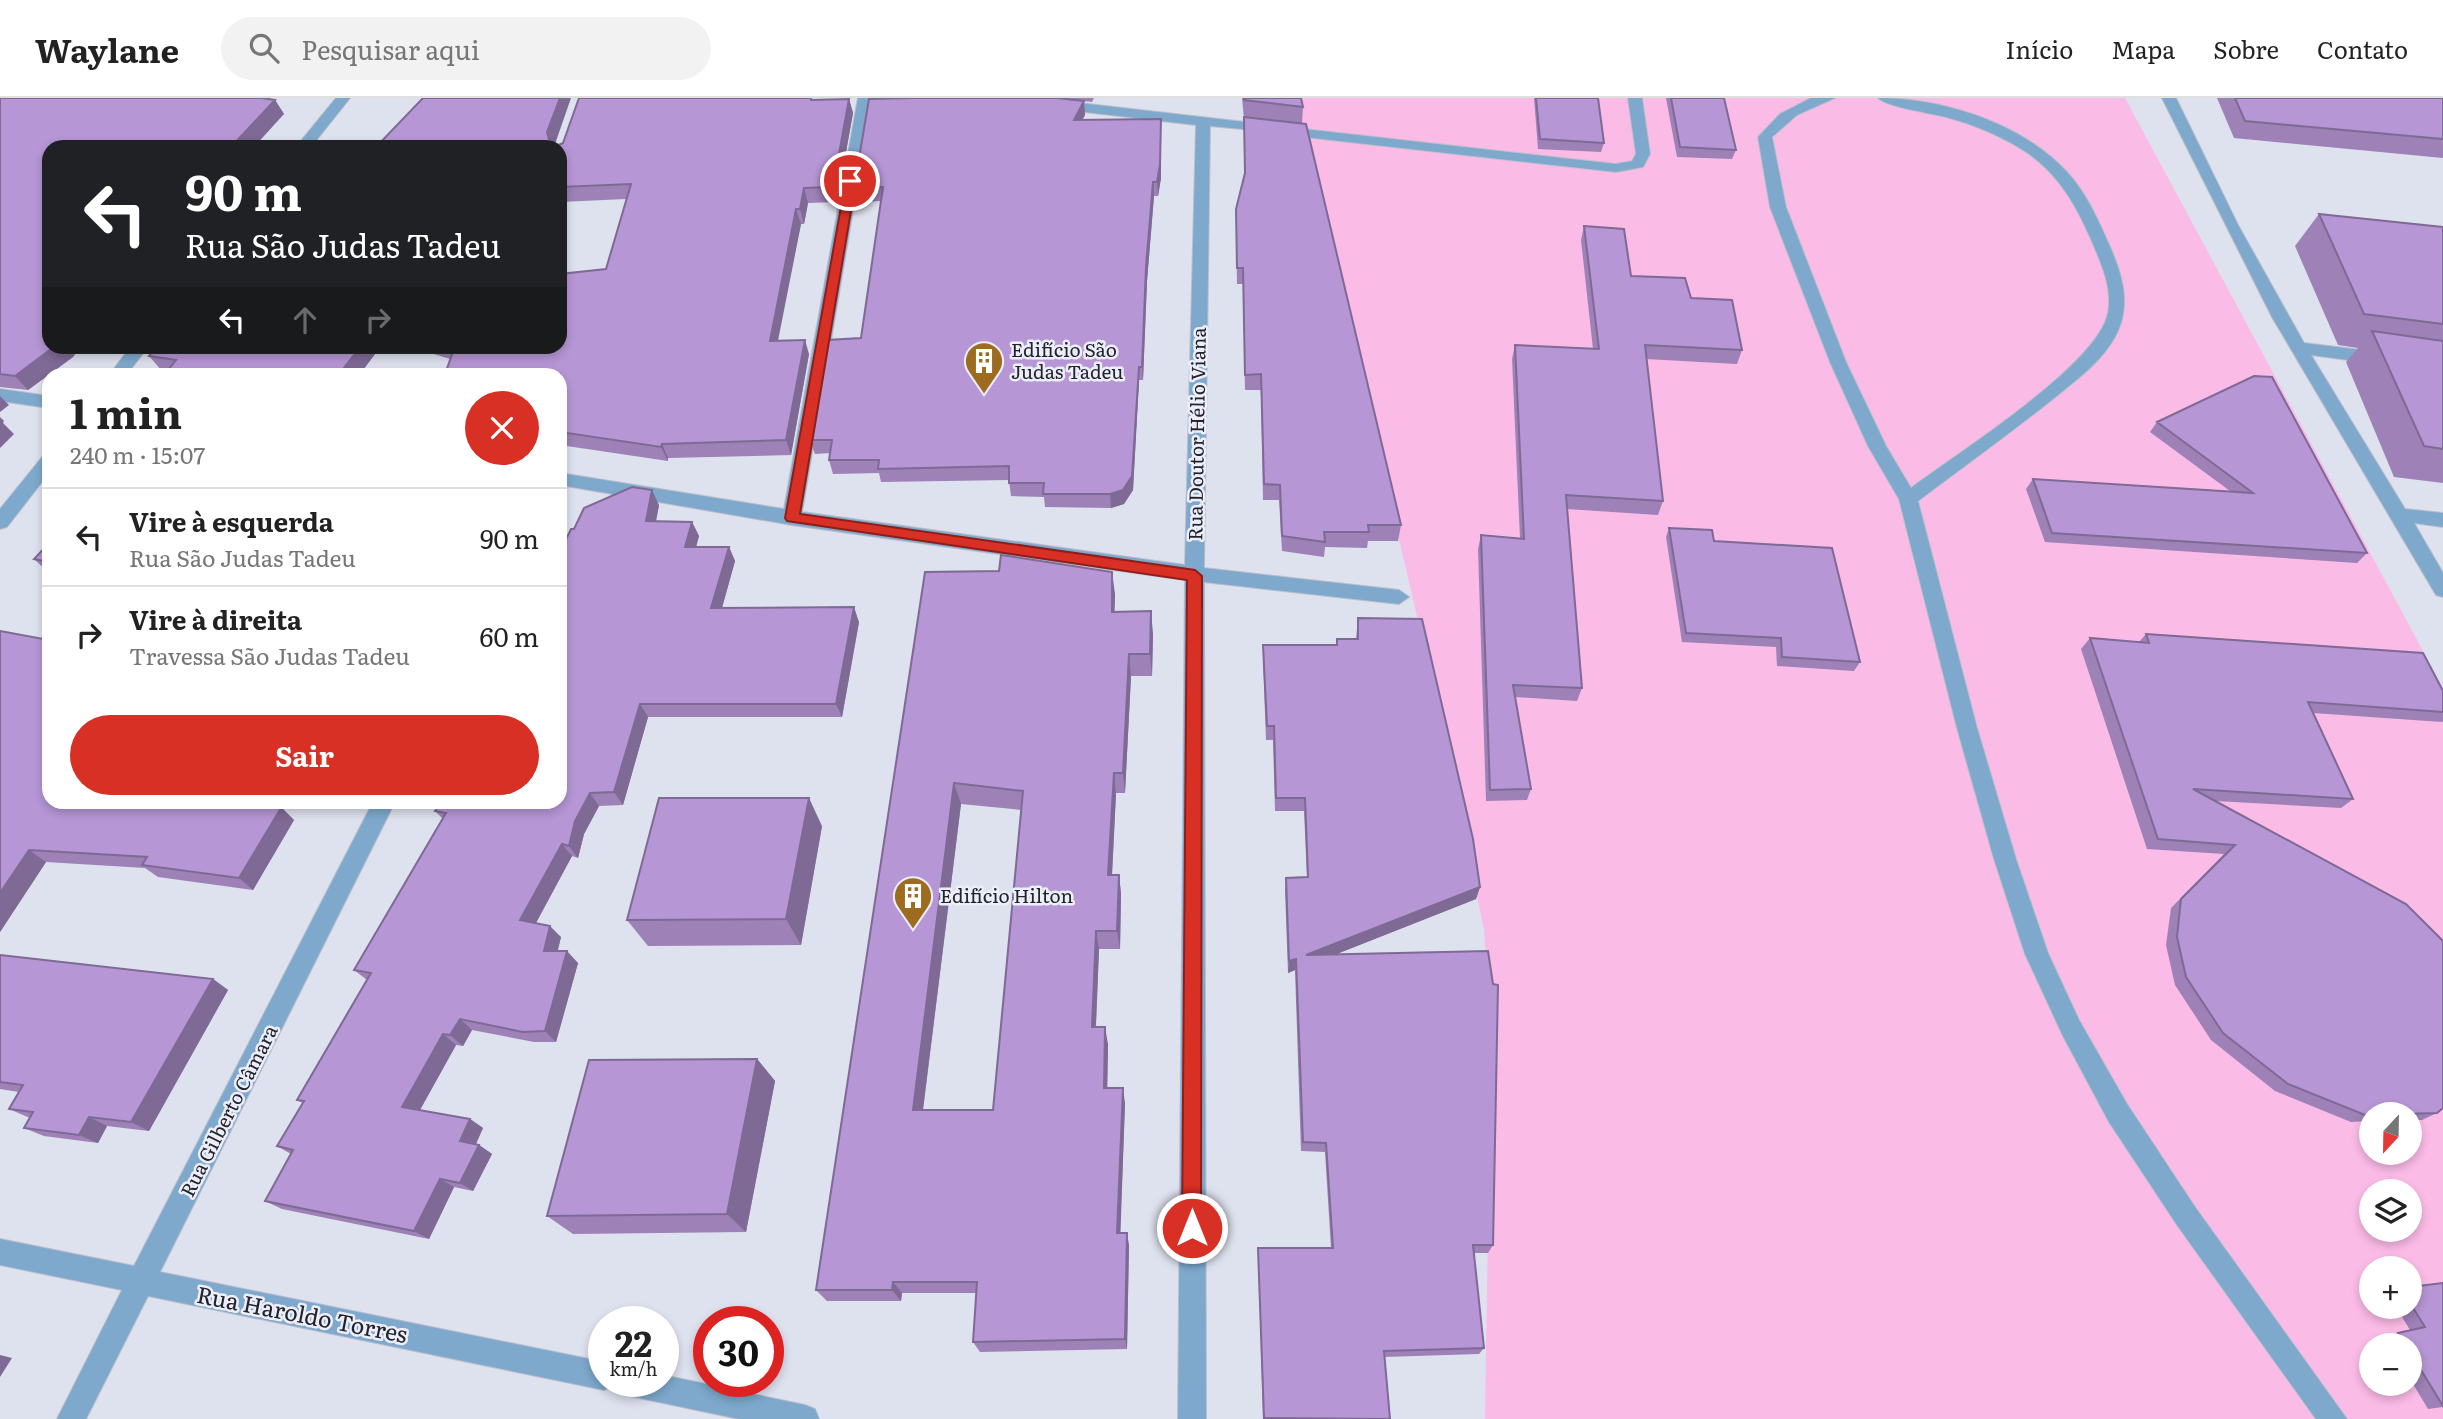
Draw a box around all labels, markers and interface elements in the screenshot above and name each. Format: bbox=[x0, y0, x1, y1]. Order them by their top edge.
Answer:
search box bbox=[221, 17, 711, 80]
text: Waylane bbox=[35, 24, 179, 73]
icon: search bbox=[245, 29, 283, 67]
text: Pesquisar aqui bbox=[301, 29, 480, 68]
text: Início bbox=[2006, 31, 2073, 66]
text: Mapa bbox=[2111, 31, 2175, 66]
text: Sobre bbox=[2213, 31, 2279, 66]
text: Contato bbox=[2317, 31, 2408, 66]
pin bbox=[820, 151, 880, 211]
text: 90 m bbox=[185, 153, 302, 226]
icon: arrive bbox=[831, 162, 869, 200]
icon: left bbox=[70, 168, 161, 259]
text: Rua São Judas Tadeu bbox=[185, 220, 501, 268]
icon: left bbox=[213, 301, 251, 339]
icon: ahead bbox=[286, 301, 324, 339]
icon: right bbox=[359, 301, 397, 339]
street label: Rua Doutor Hélio Viana bbox=[1180, 326, 1212, 541]
place label: Edifício São Judas Tadeu bbox=[1011, 335, 1123, 385]
building icon: Edifício São Judas Tadeu bbox=[963, 340, 1005, 395]
text: 1 min bbox=[70, 380, 182, 442]
button: close bbox=[465, 391, 539, 465]
text: 240 m · 15:07 bbox=[70, 437, 205, 471]
text: Vire à esquerda bbox=[129, 501, 334, 540]
icon: left bbox=[70, 518, 108, 556]
text: 90 m bbox=[480, 518, 539, 557]
text: Rua São Judas Tadeu bbox=[129, 540, 356, 574]
text: Vire à direita bbox=[129, 599, 302, 638]
icon: right bbox=[70, 616, 108, 654]
text: 60 m bbox=[480, 616, 539, 655]
text: Travessa São Judas Tadeu bbox=[129, 638, 410, 672]
button: Sair bbox=[70, 715, 539, 795]
building icon: Edifício Hilton bbox=[892, 875, 934, 930]
place label: Edifício Hilton bbox=[940, 881, 1073, 909]
street label: Rua Gilberto Câmara bbox=[173, 1019, 284, 1201]
north arrow bbox=[2359, 1102, 2422, 1166]
map controls bbox=[2359, 1102, 2422, 1396]
button: layers bbox=[2359, 1179, 2422, 1242]
position arrow bbox=[1155, 1191, 1229, 1265]
button: + bbox=[2359, 1256, 2422, 1319]
street label: Rua Haroldo Torres bbox=[194, 1276, 411, 1350]
speed limit sign: 30 bbox=[693, 1306, 784, 1397]
text: 22 bbox=[615, 1316, 652, 1368]
button: − bbox=[2359, 1333, 2422, 1396]
text: km/h bbox=[610, 1355, 657, 1382]

